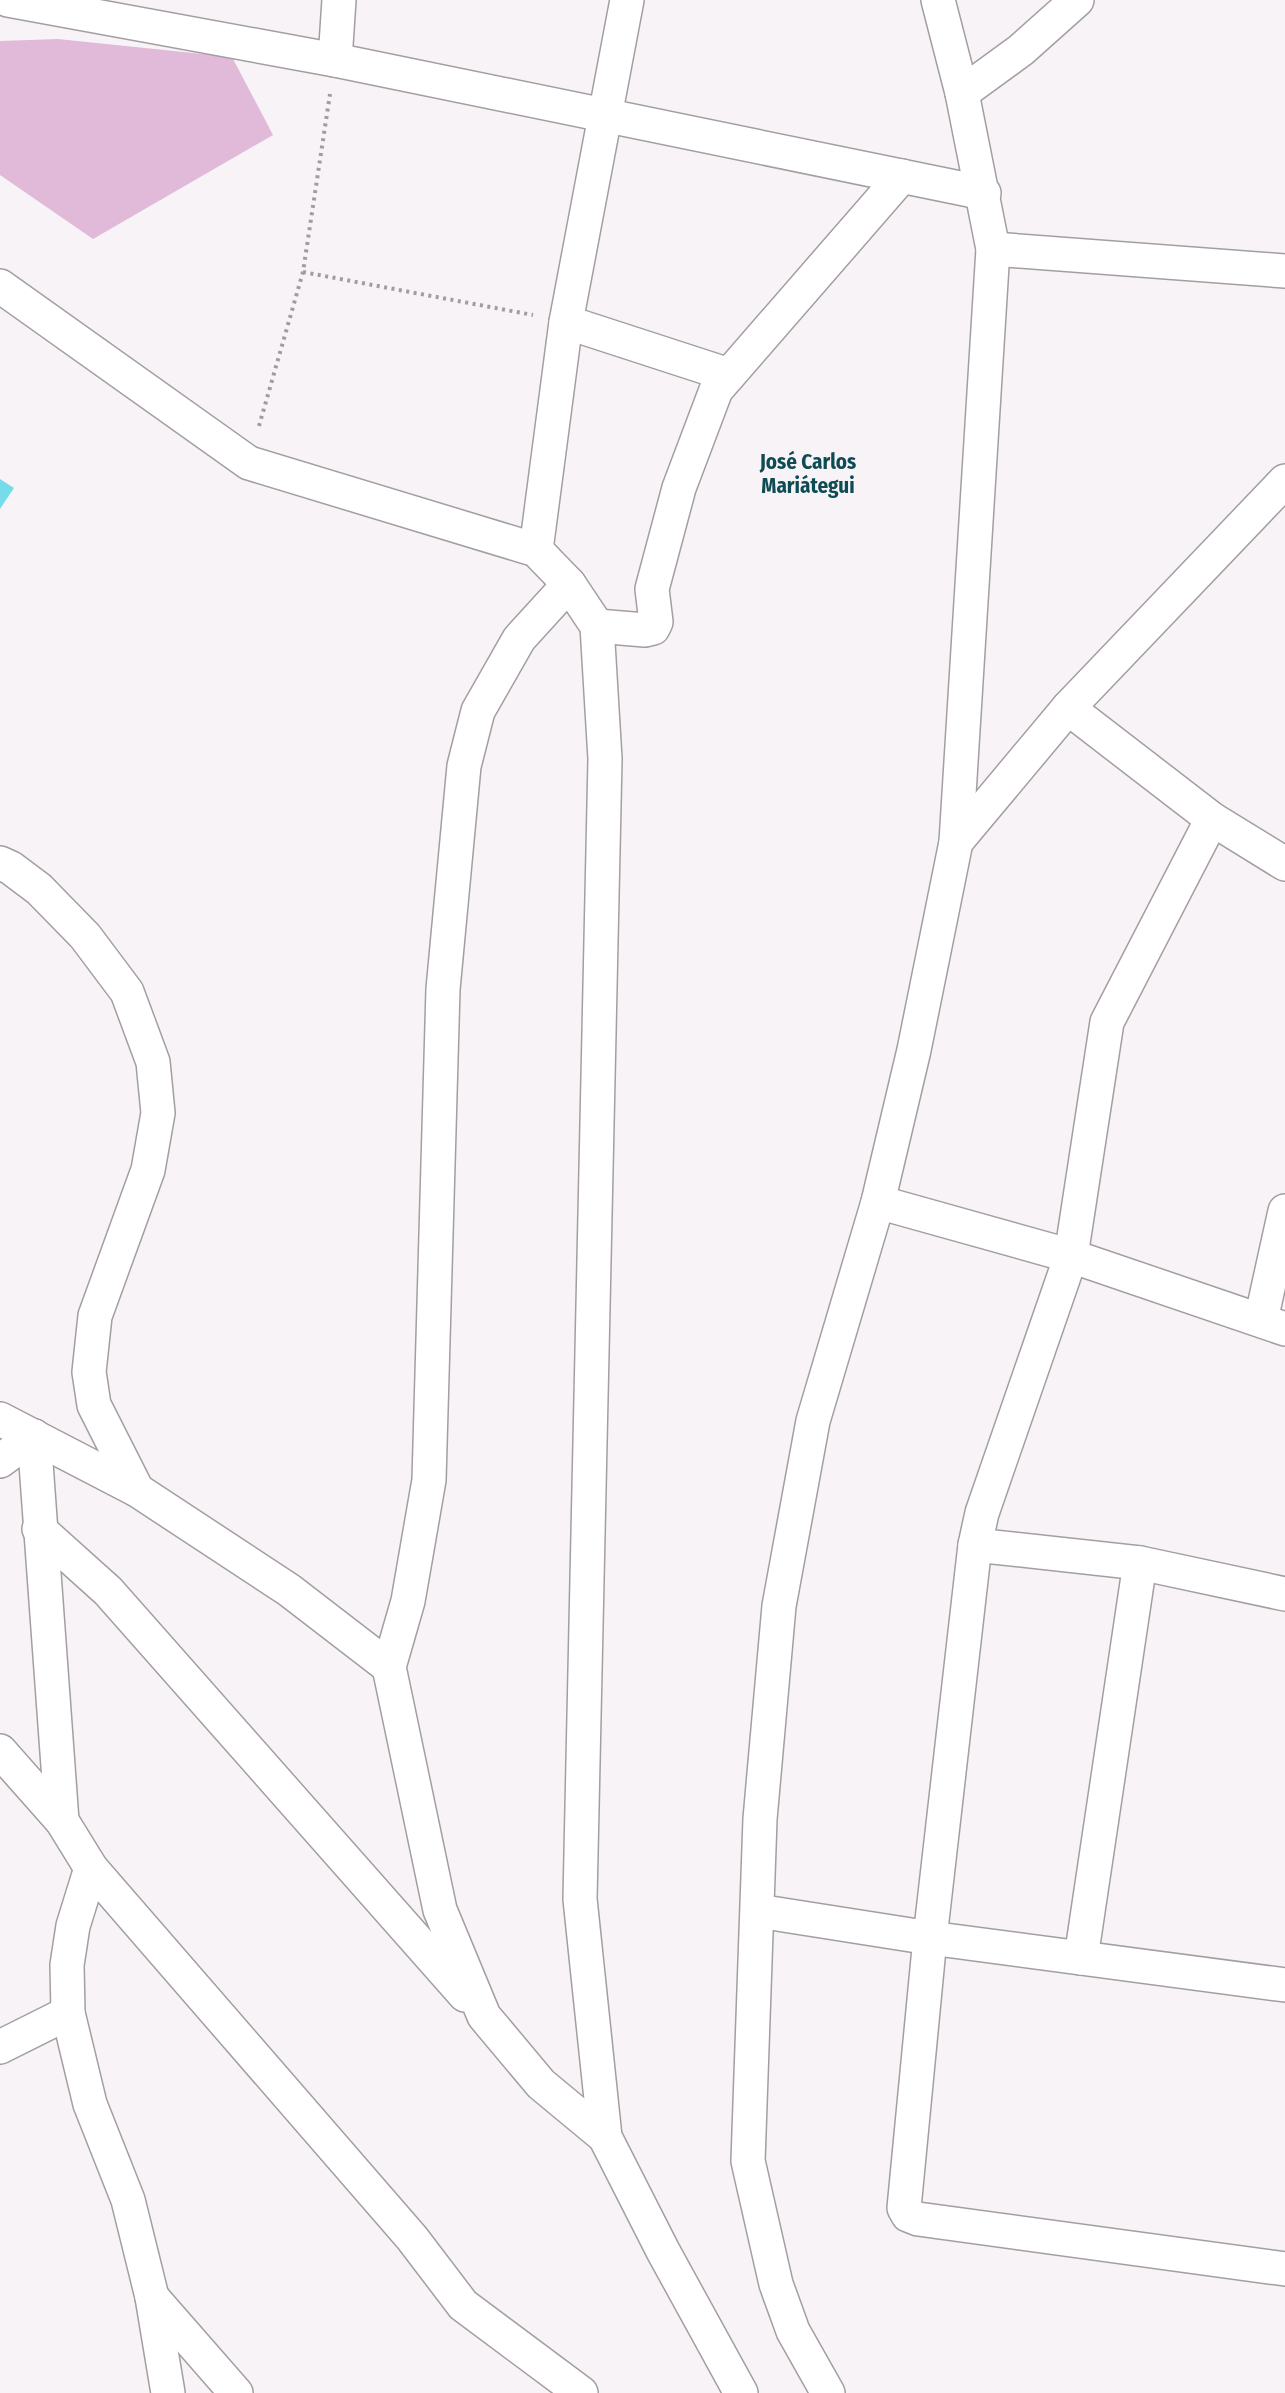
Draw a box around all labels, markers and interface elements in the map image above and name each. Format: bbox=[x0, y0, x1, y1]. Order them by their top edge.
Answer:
district label: José Carlos Mariátegui bbox=[759, 449, 856, 499]

